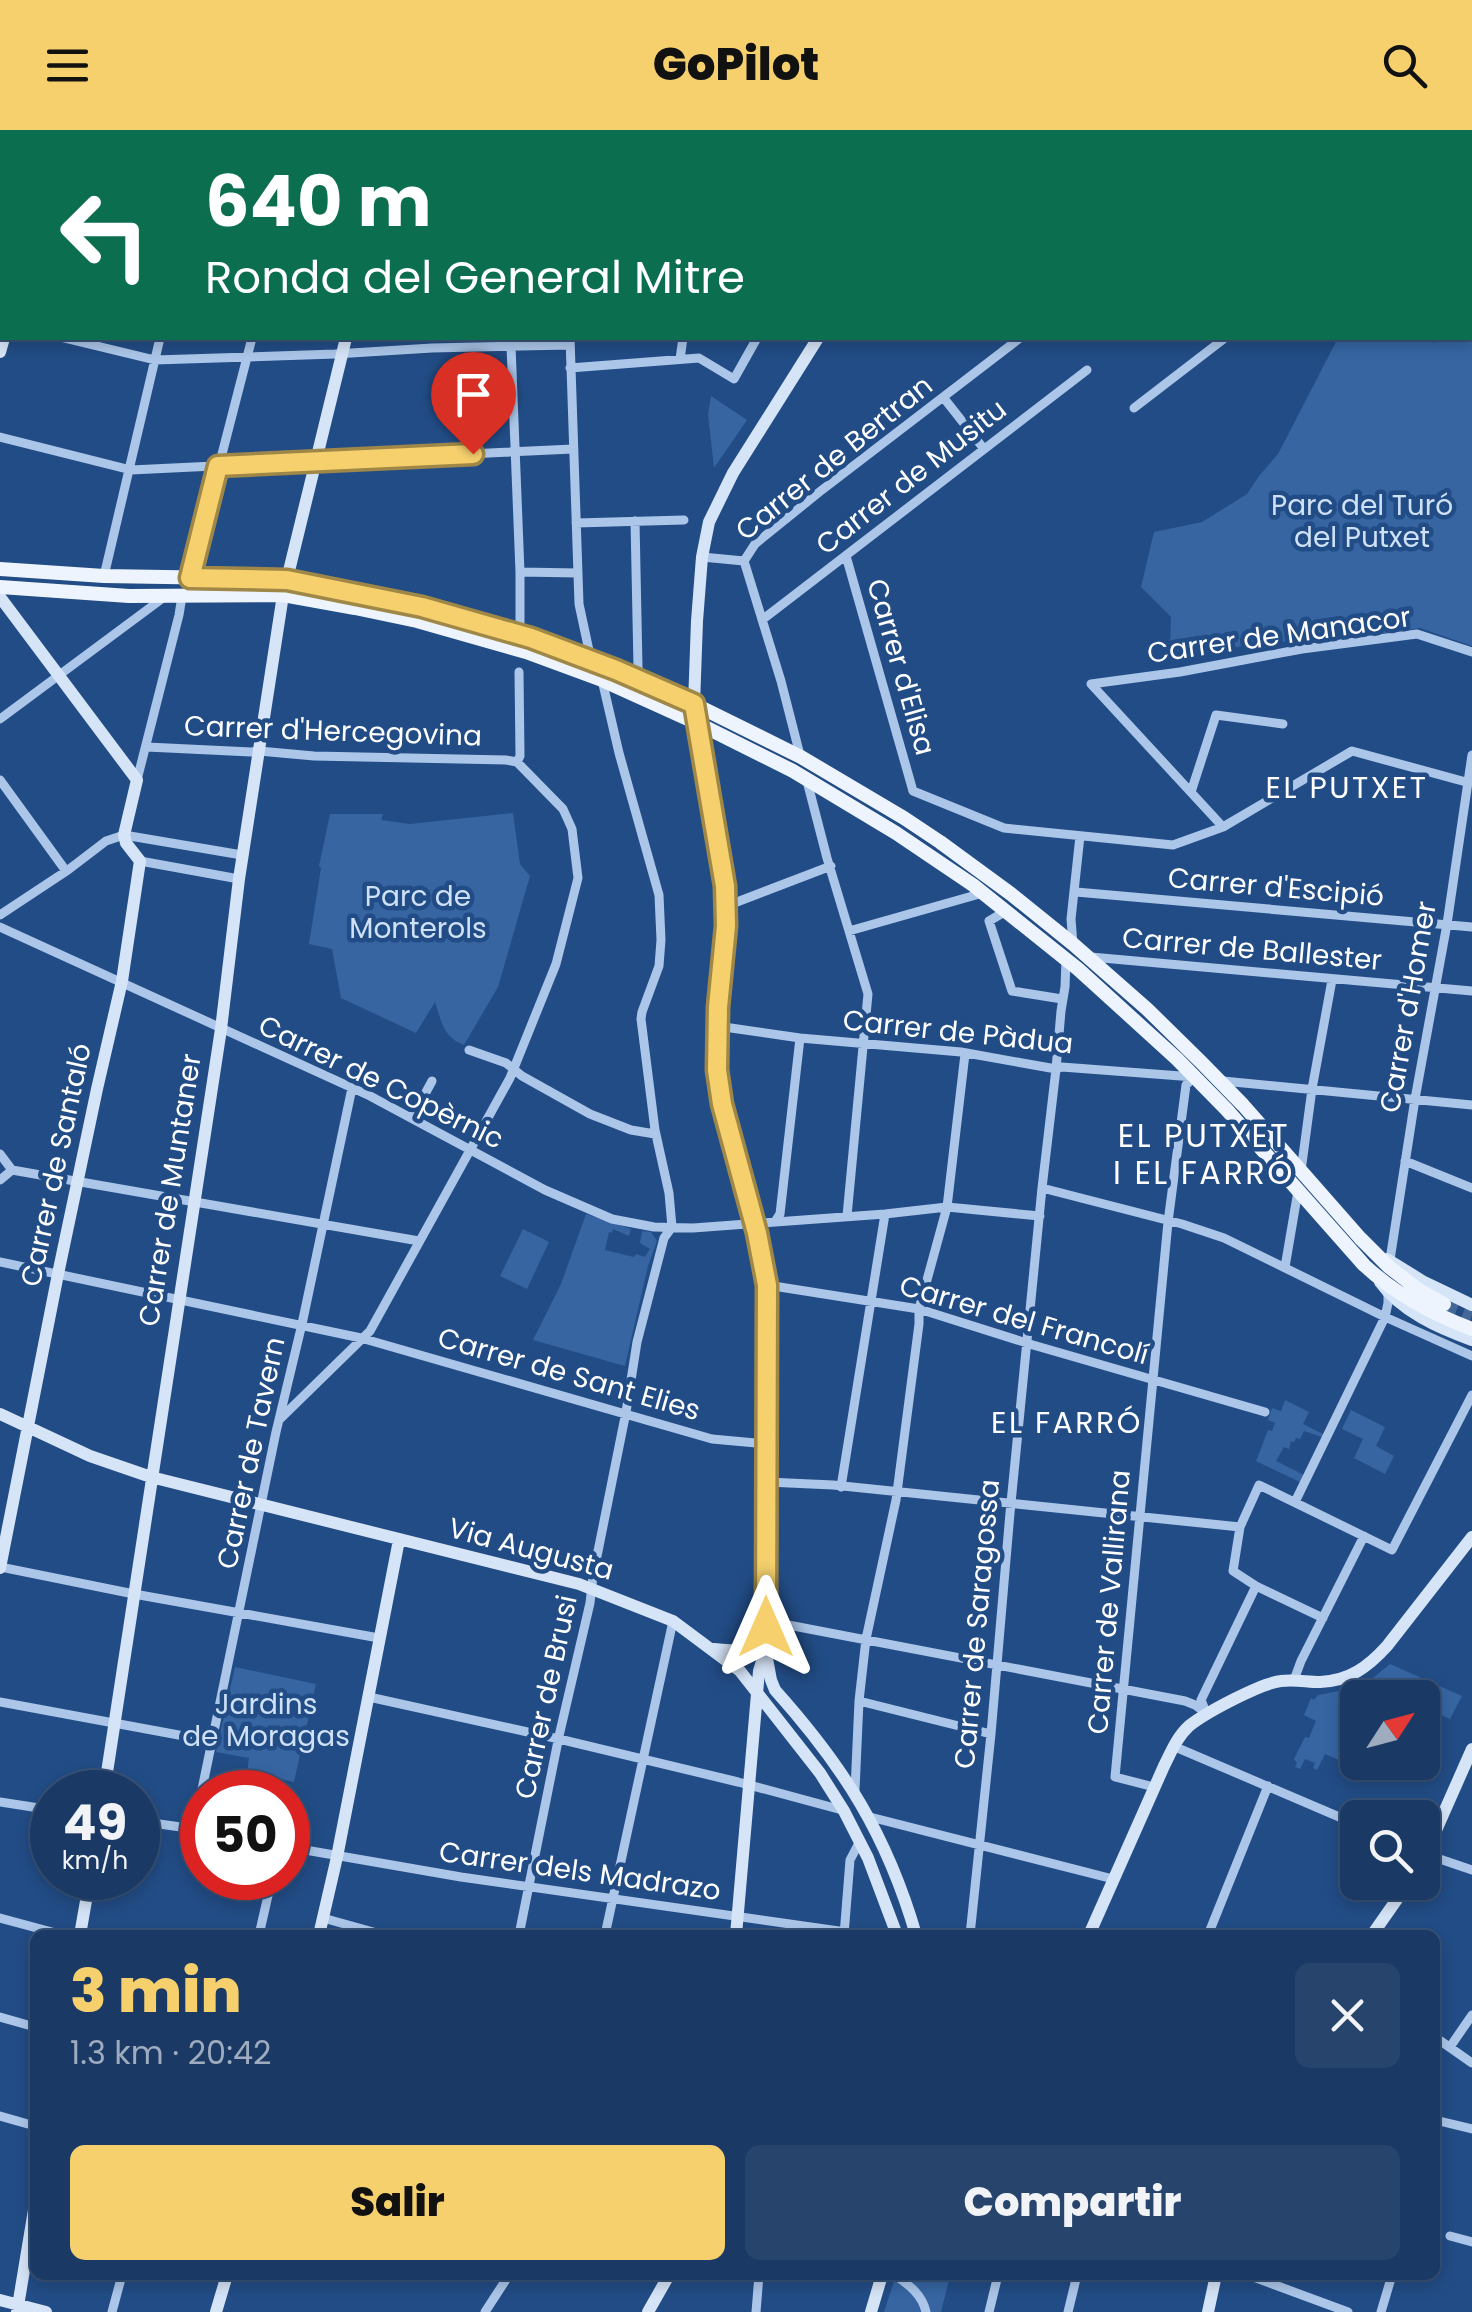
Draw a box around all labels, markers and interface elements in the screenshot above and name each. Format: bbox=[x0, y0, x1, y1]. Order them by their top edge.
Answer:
text: GoPilot bbox=[653, 33, 819, 96]
icon: menu bbox=[40, 38, 95, 93]
icon: search bbox=[1377, 38, 1432, 93]
text: 640 m bbox=[205, 152, 432, 251]
icon: left bbox=[40, 170, 170, 300]
text: Ronda del General Mitre bbox=[205, 246, 745, 309]
pin bbox=[431, 352, 516, 455]
street label: Carrer de Bertran bbox=[727, 366, 941, 550]
icon: arrive bbox=[446, 367, 501, 422]
street label: Carrer de Musitu bbox=[808, 390, 1014, 564]
park label: Parc del Turó del Putxet bbox=[1271, 486, 1453, 557]
street label: Carrer d'Elisa bbox=[857, 574, 945, 760]
street label: Carrer de Manacor bbox=[1145, 597, 1413, 673]
street label: Carrer d'Hercegovina bbox=[183, 706, 483, 756]
district label: EL PUTXET bbox=[1266, 766, 1428, 809]
street label: Carrer d'Escipió bbox=[1166, 858, 1386, 916]
park label: Parc de Monterols bbox=[349, 877, 487, 948]
street label: Carrer d'Homer bbox=[1370, 898, 1446, 1116]
street label: Carrer de Ballester bbox=[1121, 918, 1383, 980]
street label: Carrer de Pàdua bbox=[841, 1001, 1075, 1063]
street label: Carrer de Copèrnic bbox=[252, 1006, 510, 1158]
street label: Carrer de Santaló bbox=[11, 1040, 101, 1290]
street label: Carrer de Muntaner bbox=[129, 1051, 211, 1329]
district label: EL PUTXET I EL FARRÓ bbox=[1113, 1113, 1295, 1195]
street label: Carrer del Francolí bbox=[895, 1266, 1153, 1374]
street label: Carrer de Sant Elies bbox=[433, 1318, 705, 1430]
street label: Carrer de Tavern bbox=[207, 1334, 295, 1572]
district label: EL FARRÓ bbox=[991, 1401, 1143, 1444]
street label: Carrer de Vallirana bbox=[1078, 1468, 1140, 1736]
street label: Carrer de Saragossa bbox=[945, 1478, 1009, 1770]
street label: Via Augusta bbox=[444, 1508, 618, 1590]
position arrow bbox=[714, 1575, 818, 1679]
street label: Carrer de Brusi bbox=[505, 1591, 587, 1803]
north arrow bbox=[1340, 1680, 1440, 1780]
map controls bbox=[1340, 1680, 1440, 1900]
park label: Jardins de Moragas bbox=[182, 1685, 350, 1756]
speed limit sign: 50 bbox=[180, 1770, 310, 1900]
text: 49 bbox=[63, 1787, 127, 1858]
button: search bbox=[1340, 1800, 1440, 1900]
street label: Carrer dels Madrazo bbox=[437, 1832, 723, 1910]
text: km/h bbox=[62, 1843, 128, 1878]
text: 3 min bbox=[70, 1949, 242, 2033]
button: close bbox=[1295, 1963, 1400, 2068]
text: 1.3 km · 20:42 bbox=[70, 2030, 272, 2075]
button: Salir bbox=[70, 2145, 725, 2260]
button: Compartir bbox=[745, 2145, 1400, 2260]

